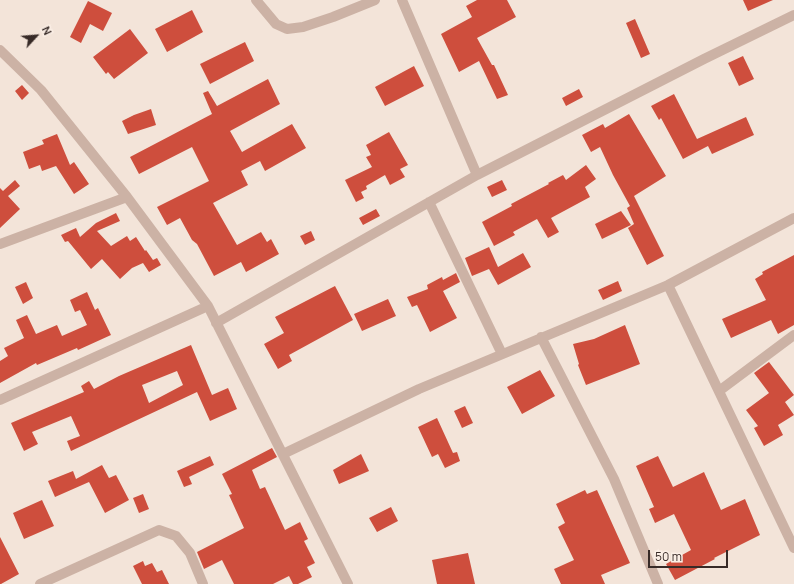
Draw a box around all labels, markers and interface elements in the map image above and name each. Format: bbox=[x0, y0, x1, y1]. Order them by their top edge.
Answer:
north arrow bbox=[16, 16, 56, 56]
text: N bbox=[39, 24, 56, 37]
scale bar bbox=[650, 542, 730, 568]
text: 50 m bbox=[655, 548, 682, 565]

